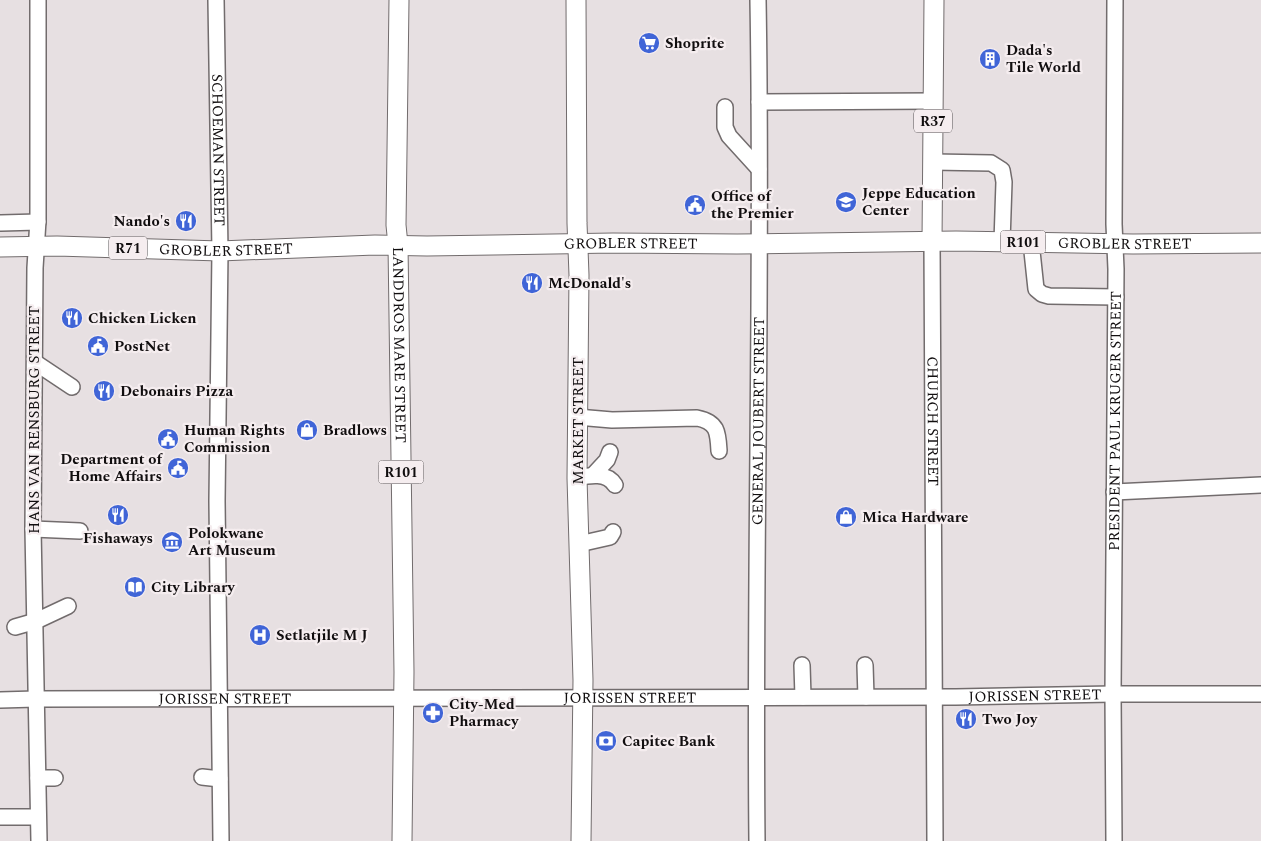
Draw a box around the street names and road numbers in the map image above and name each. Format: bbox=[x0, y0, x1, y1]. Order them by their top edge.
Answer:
street label: SCHOEMAN STREET bbox=[206, 74, 231, 226]
road number: R37 bbox=[914, 110, 952, 132]
road number: R101 bbox=[1000, 230, 1046, 253]
street label: GROBLER STREET bbox=[564, 231, 698, 255]
street label: GROBLER STREET bbox=[1058, 231, 1192, 256]
road number: R71 bbox=[109, 237, 147, 260]
street label: GROBLER STREET bbox=[159, 237, 293, 263]
street label: LANDDROS MARE STREET bbox=[387, 247, 412, 443]
street label: PRESIDENT PAUL KRUGER STREET bbox=[1103, 291, 1127, 551]
street label: HANS VAN RENSBURG STREET bbox=[23, 306, 46, 534]
street label: GENERAL JOUBERT STREET bbox=[746, 317, 771, 525]
street label: CHURCH STREET bbox=[921, 356, 945, 486]
street label: MARKET STREET bbox=[567, 357, 590, 485]
road number: R101 bbox=[378, 461, 424, 484]
street label: JORISSEN STREET bbox=[968, 683, 1102, 708]
street label: JORISSEN STREET bbox=[563, 686, 696, 709]
street label: JORISSEN STREET bbox=[158, 687, 291, 710]

